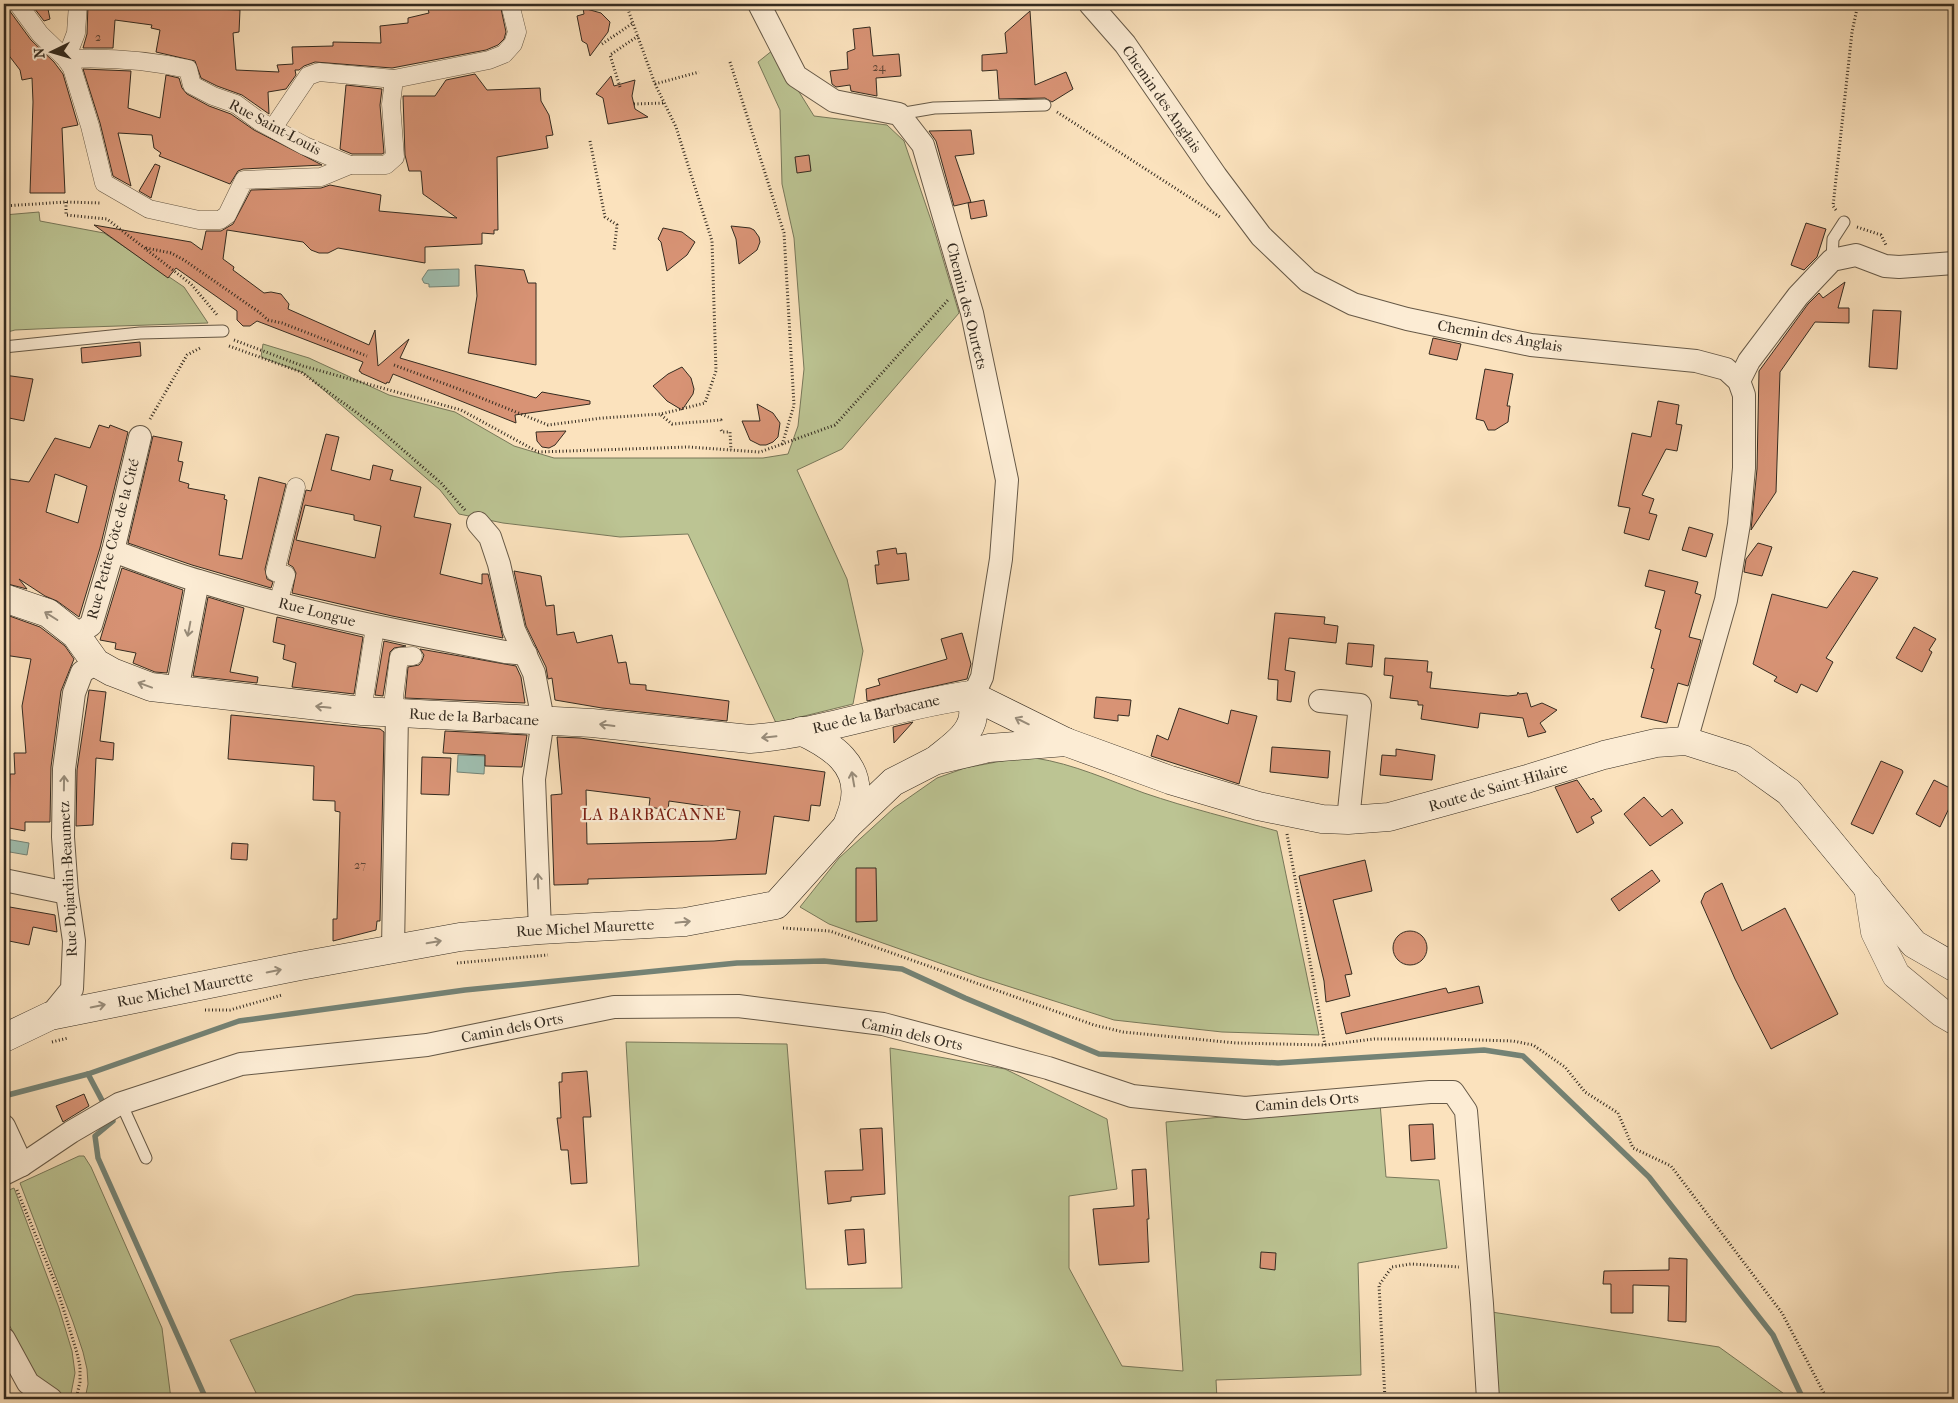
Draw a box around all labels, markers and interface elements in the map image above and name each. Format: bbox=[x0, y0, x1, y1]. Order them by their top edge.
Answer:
north arrow bbox=[28, 28, 78, 78]
house number: 2 bbox=[95, 30, 101, 44]
street label: Chemin des Anglais bbox=[1118, 42, 1206, 156]
text: N bbox=[31, 47, 48, 59]
house number: 24 bbox=[872, 60, 887, 74]
street label: Rue Saint-Louis bbox=[226, 95, 325, 159]
street label: Chemin des Ourtets bbox=[943, 241, 992, 371]
street label: Chemin des Anglais bbox=[1436, 316, 1564, 356]
street label: Rue Petite Côte de la Cité bbox=[83, 456, 143, 621]
street label: Rue Longue bbox=[276, 594, 358, 630]
one-way arrow bbox=[44, 611, 58, 621]
one-way arrow bbox=[184, 621, 194, 637]
one-way arrow bbox=[137, 679, 153, 689]
street label: Rue de la Barbacane bbox=[811, 690, 942, 737]
one-way arrow bbox=[315, 702, 331, 712]
street label: Rue de la Barbacane bbox=[408, 705, 540, 729]
one-way arrow bbox=[1015, 715, 1030, 725]
one-way arrow bbox=[600, 720, 616, 730]
one-way arrow bbox=[761, 732, 777, 742]
street label: Route de Saint-Hilaire bbox=[1426, 758, 1570, 815]
one-way arrow bbox=[847, 772, 857, 788]
one-way arrow bbox=[59, 775, 69, 792]
street label: Rue Dujardin-Beaumetz bbox=[55, 800, 81, 957]
district label: LA BARBACANNE bbox=[582, 805, 726, 824]
house number: 27 bbox=[354, 858, 366, 872]
one-way arrow bbox=[534, 873, 543, 889]
street label: Rue Michel Maurette bbox=[515, 915, 655, 941]
one-way arrow bbox=[675, 917, 691, 927]
one-way arrow bbox=[426, 937, 442, 946]
one-way arrow bbox=[266, 966, 282, 976]
street label: Rue Michel Maurette bbox=[115, 967, 255, 1011]
one-way arrow bbox=[89, 1001, 105, 1011]
street label: Camin dels Orts bbox=[459, 1009, 565, 1047]
street label: Camin dels Orts bbox=[860, 1014, 965, 1055]
street label: Camin dels Orts bbox=[1255, 1088, 1360, 1115]

